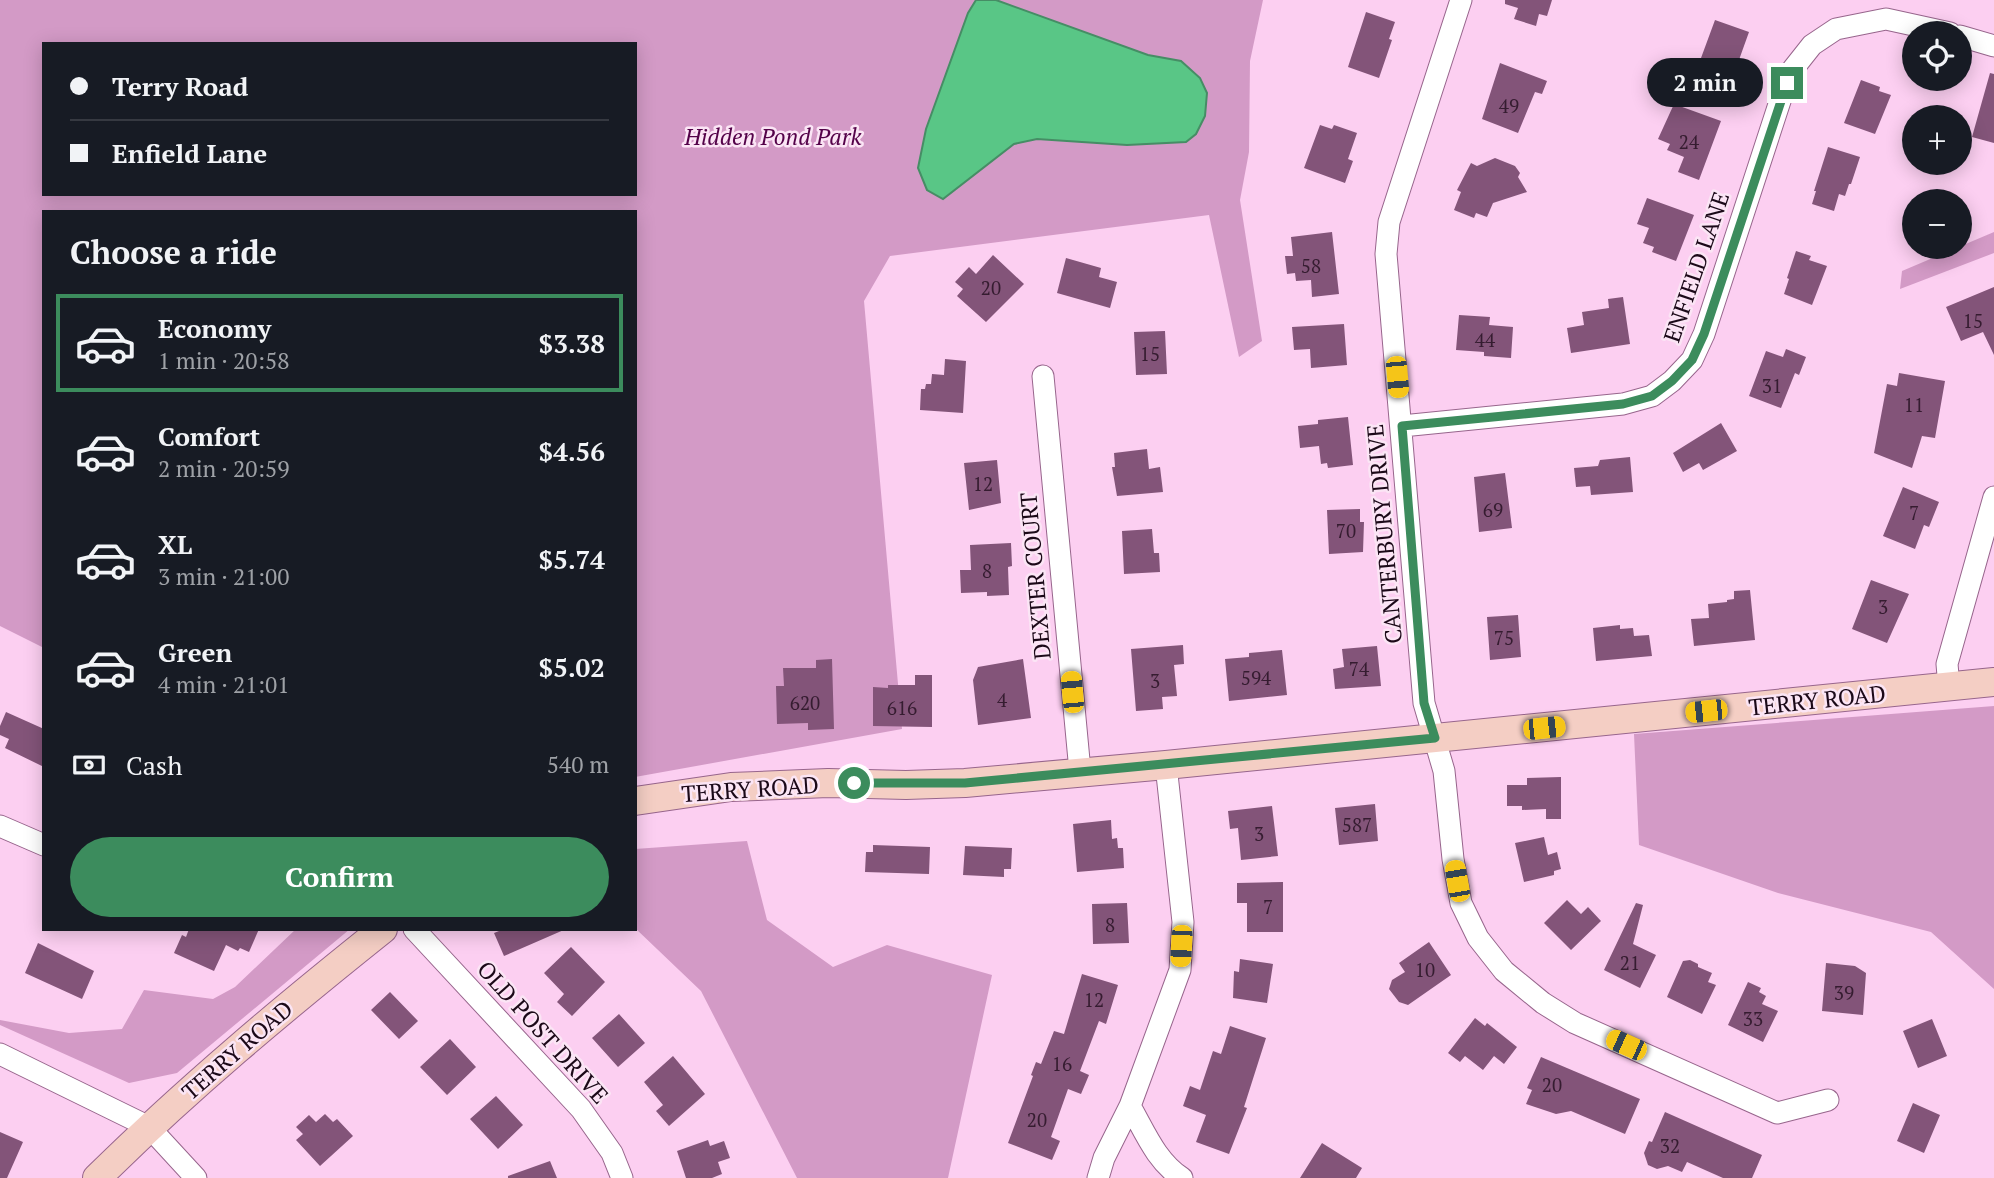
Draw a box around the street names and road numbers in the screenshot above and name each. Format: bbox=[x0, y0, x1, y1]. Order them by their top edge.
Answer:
street label: ENFIELD LANE bbox=[1656, 188, 1736, 346]
street label: CANTERBURY DRIVE bbox=[1359, 423, 1409, 645]
street label: DEXTER COURT bbox=[1012, 491, 1058, 661]
street label: TERRY ROAD bbox=[1747, 677, 1887, 723]
street label: TERRY ROAD bbox=[680, 769, 820, 809]
street label: OLD POST DRIVE bbox=[471, 954, 615, 1110]
street label: TERRY ROAD bbox=[175, 993, 299, 1107]

